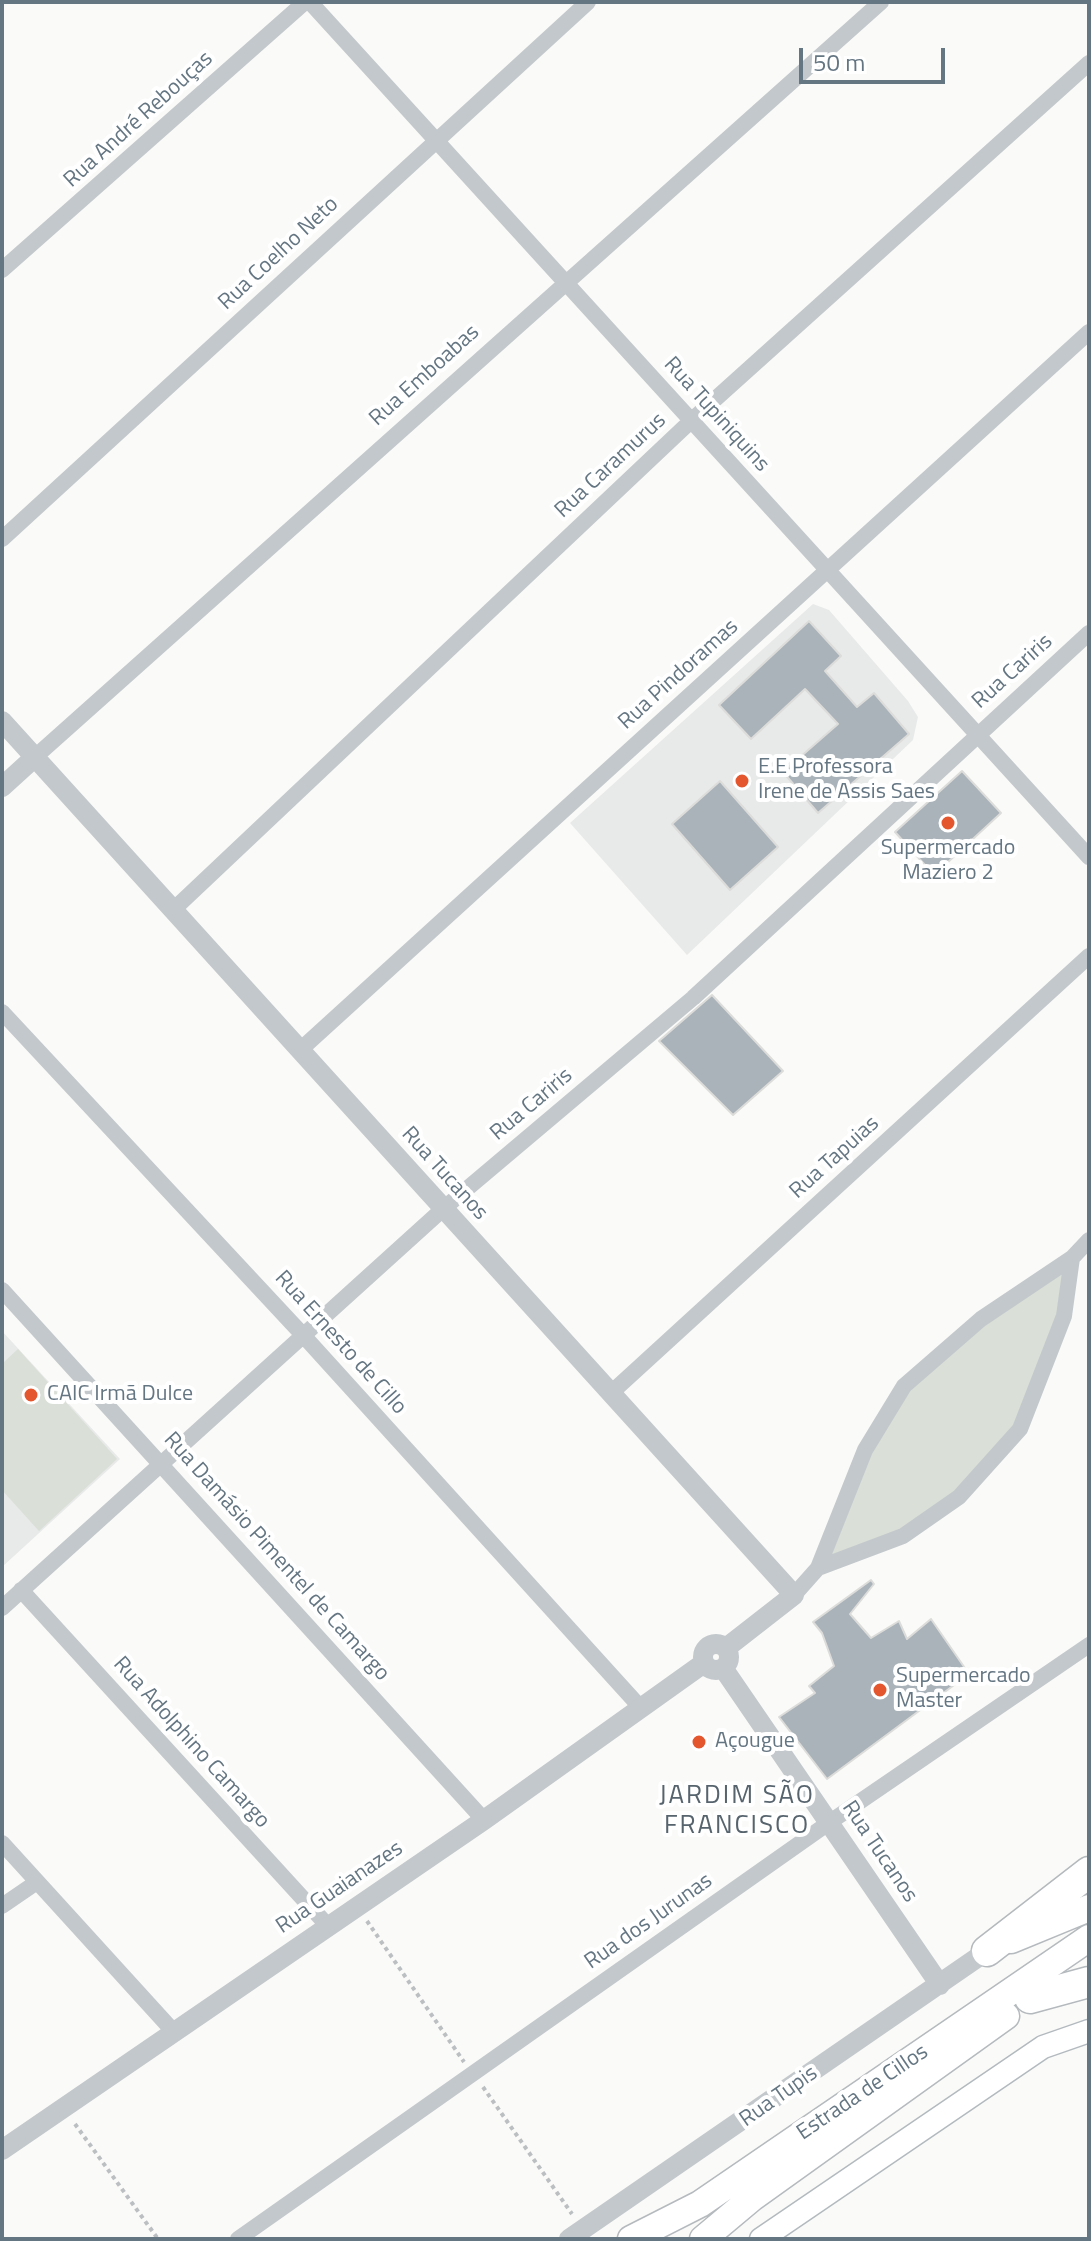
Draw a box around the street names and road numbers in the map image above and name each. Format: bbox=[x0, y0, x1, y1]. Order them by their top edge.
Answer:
street label: Rua André Rebouças bbox=[59, 46, 219, 194]
street label: Rua Coelho Neto bbox=[214, 192, 344, 316]
street label: Rua Emboabas bbox=[365, 320, 485, 432]
street label: Rua Tupiniquins bbox=[658, 352, 774, 478]
street label: Rua Caramurus bbox=[550, 408, 672, 524]
street label: Rua Pindoramas bbox=[614, 614, 744, 736]
street label: Rua Cariris bbox=[967, 629, 1059, 715]
street label: Rua Cariris bbox=[486, 1063, 578, 1147]
street label: Rua Tapuias bbox=[785, 1111, 885, 1205]
street label: Rua Tucanos bbox=[395, 1122, 493, 1226]
street label: Rua Ernesto de Cillo bbox=[269, 1266, 411, 1420]
street label: Rua Damásio Pimentel de Camargo bbox=[157, 1427, 395, 1687]
street label: Rua Adolphino Camargo bbox=[107, 1652, 275, 1834]
street label: Rua Tucanos bbox=[835, 1796, 923, 1908]
street label: Rua Guaianazes bbox=[272, 1836, 408, 1940]
street label: Rua dos Jurunas bbox=[580, 1868, 718, 1976]
street label: Estrada de Cillos bbox=[792, 2039, 934, 2147]
street label: Rua Tupis bbox=[735, 2061, 823, 2133]

